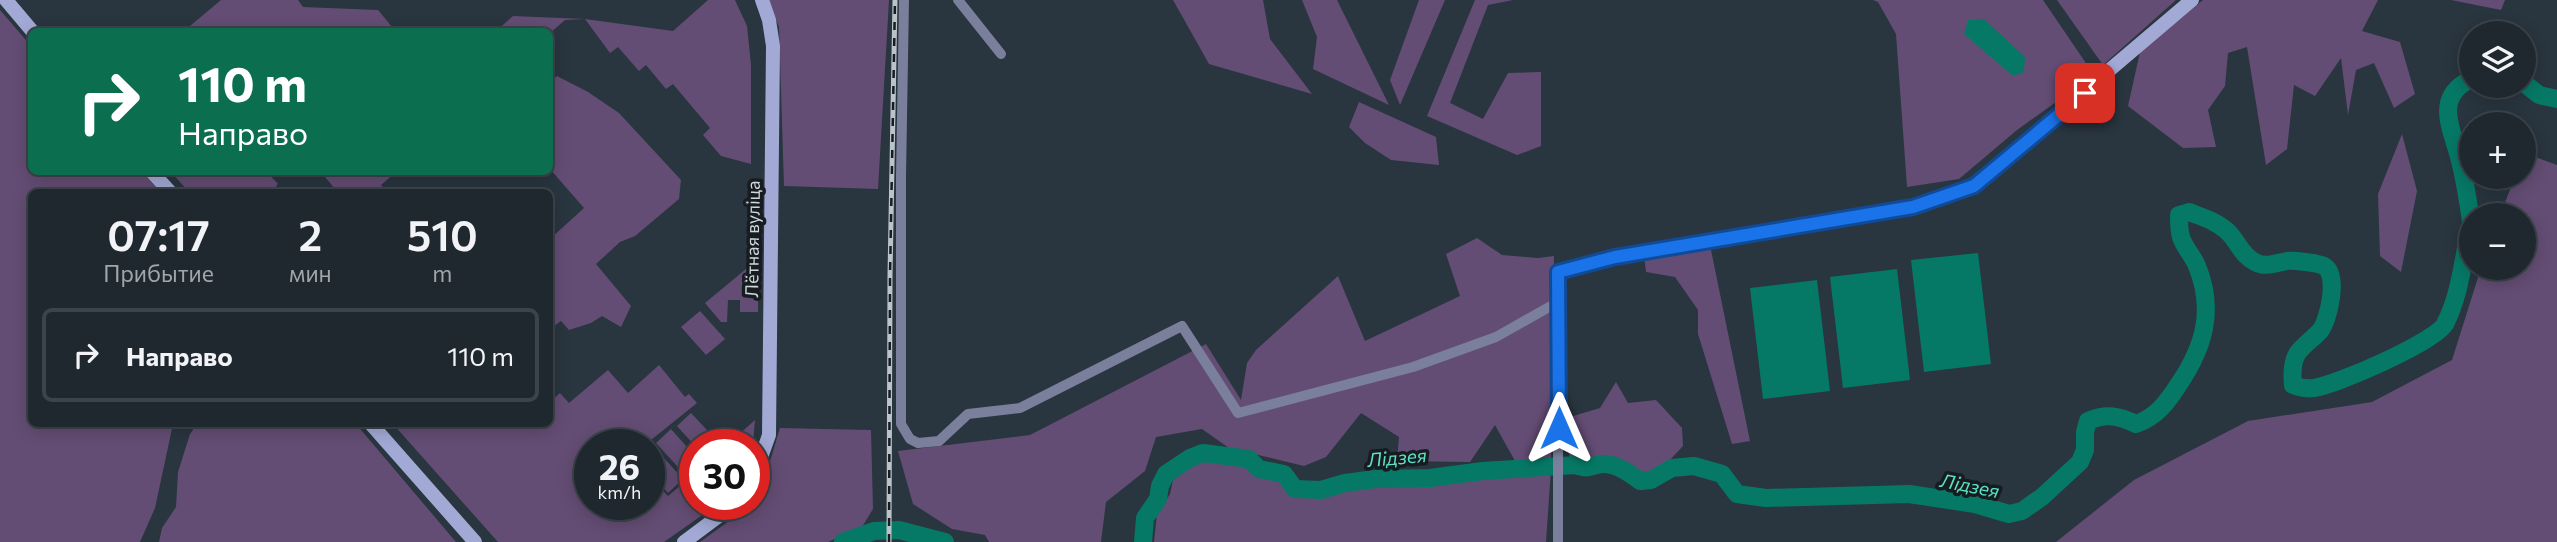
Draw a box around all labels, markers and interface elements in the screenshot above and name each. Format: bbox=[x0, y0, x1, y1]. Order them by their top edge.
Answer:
map controls bbox=[2459, 21, 2536, 280]
button: layers bbox=[2459, 21, 2536, 98]
text: 110 m bbox=[178, 52, 307, 112]
icon: right bbox=[63, 56, 154, 147]
pin bbox=[2055, 63, 2115, 123]
icon: arrive bbox=[2066, 74, 2104, 112]
text: Направо bbox=[178, 112, 308, 152]
button: + bbox=[2459, 112, 2536, 189]
street label: Лётная вуліца bbox=[740, 180, 764, 298]
button: − bbox=[2459, 203, 2536, 280]
text: 07:17 bbox=[107, 208, 210, 260]
text: 2 bbox=[299, 208, 322, 260]
text: 510 bbox=[407, 208, 478, 260]
text: Прибытие bbox=[103, 259, 214, 287]
text: мин bbox=[289, 259, 332, 287]
text: m bbox=[432, 259, 452, 287]
icon: right bbox=[67, 336, 105, 374]
text: Направо bbox=[126, 340, 233, 371]
text: 110 m bbox=[447, 340, 514, 371]
position arrow bbox=[1522, 391, 1596, 465]
speed limit sign: 30 bbox=[679, 429, 770, 520]
water label: Лідзея bbox=[1365, 443, 1428, 471]
text: 26 bbox=[599, 444, 640, 487]
water label: Лідзея bbox=[1938, 468, 2001, 502]
text: km/h bbox=[598, 481, 641, 503]

